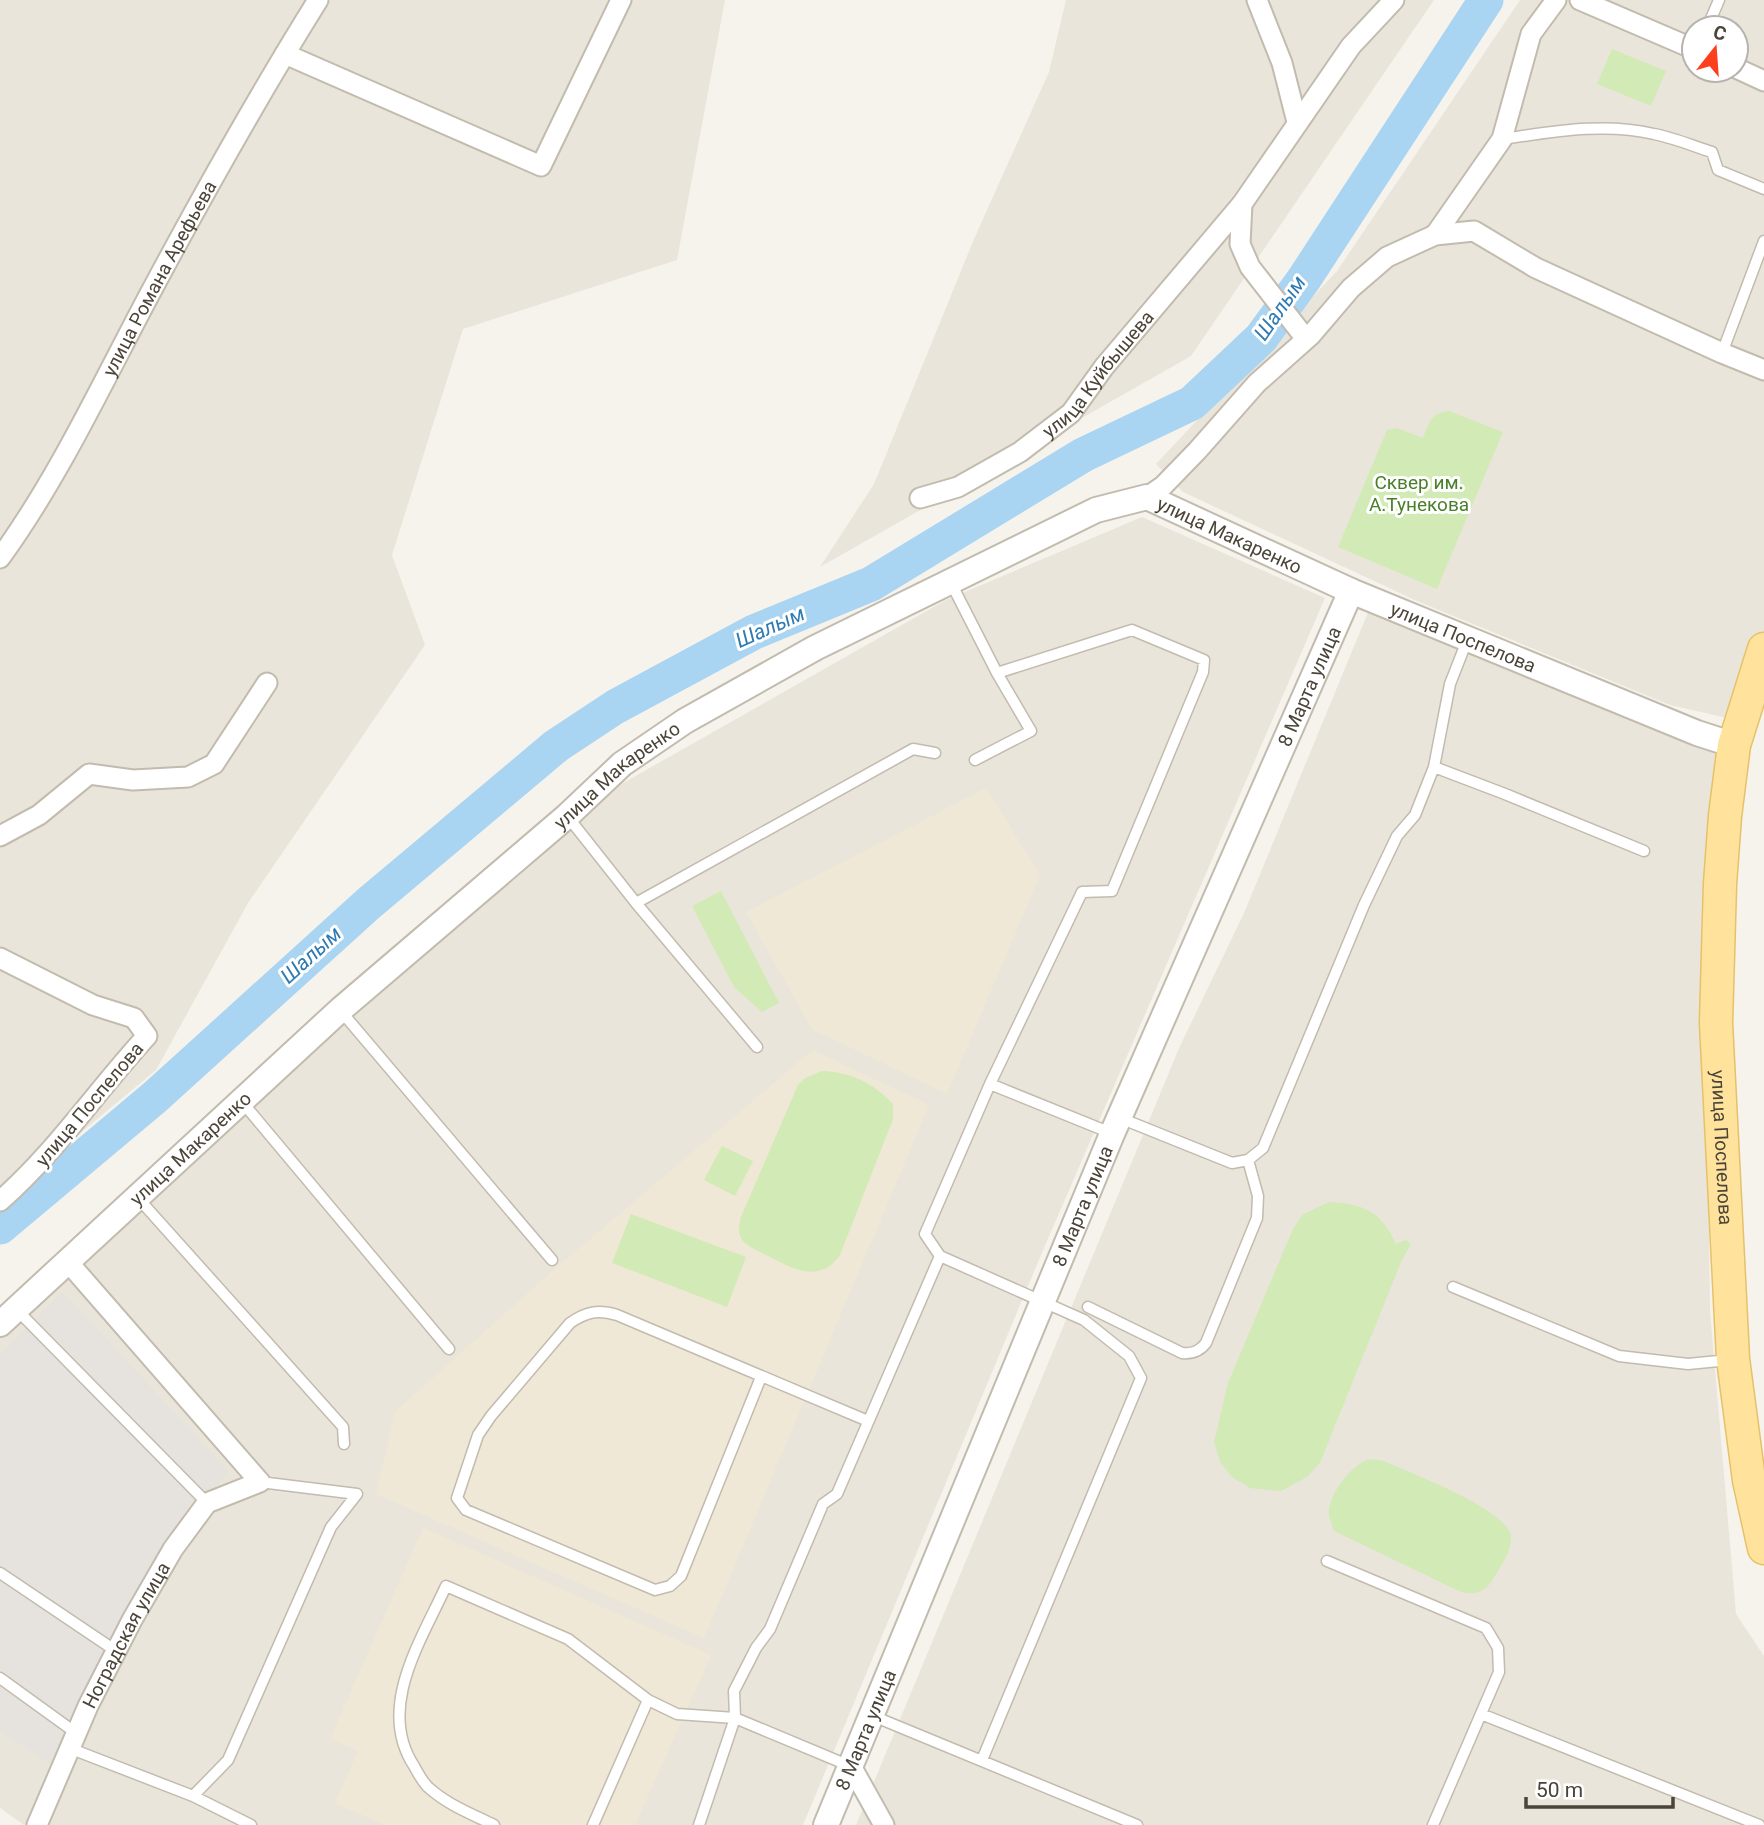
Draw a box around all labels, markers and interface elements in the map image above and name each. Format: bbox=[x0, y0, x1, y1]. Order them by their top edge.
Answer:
north arrow bbox=[1680, 14, 1750, 84]
text: С bbox=[1711, 20, 1729, 46]
street label: улица Романа Арефьева bbox=[98, 177, 221, 380]
water label: Шалым bbox=[1249, 271, 1311, 345]
street label: улица Куйбышева bbox=[1038, 306, 1159, 443]
park label: Сквер им. А.Тунекова bbox=[1369, 471, 1469, 516]
street label: улица Макаренко bbox=[1153, 492, 1305, 579]
street label: улица Поспелова bbox=[1387, 597, 1539, 678]
water label: Шалым bbox=[732, 601, 808, 653]
street label: 8 Марта улица bbox=[1273, 623, 1346, 750]
street label: улица Макаренко bbox=[549, 717, 684, 834]
water label: Шалым bbox=[276, 922, 346, 988]
street label: улица Поспелова bbox=[31, 1037, 148, 1171]
street label: улица Поспелова bbox=[1706, 1069, 1737, 1226]
street label: улица Макаренко bbox=[125, 1087, 256, 1210]
street label: 8 Марта улица bbox=[1047, 1142, 1118, 1270]
street label: Ноградская улица bbox=[78, 1558, 175, 1712]
street label: 8 Марта улица bbox=[831, 1666, 901, 1794]
scale bar bbox=[1526, 1766, 1673, 1810]
text: 50 m bbox=[1536, 1778, 1583, 1802]

